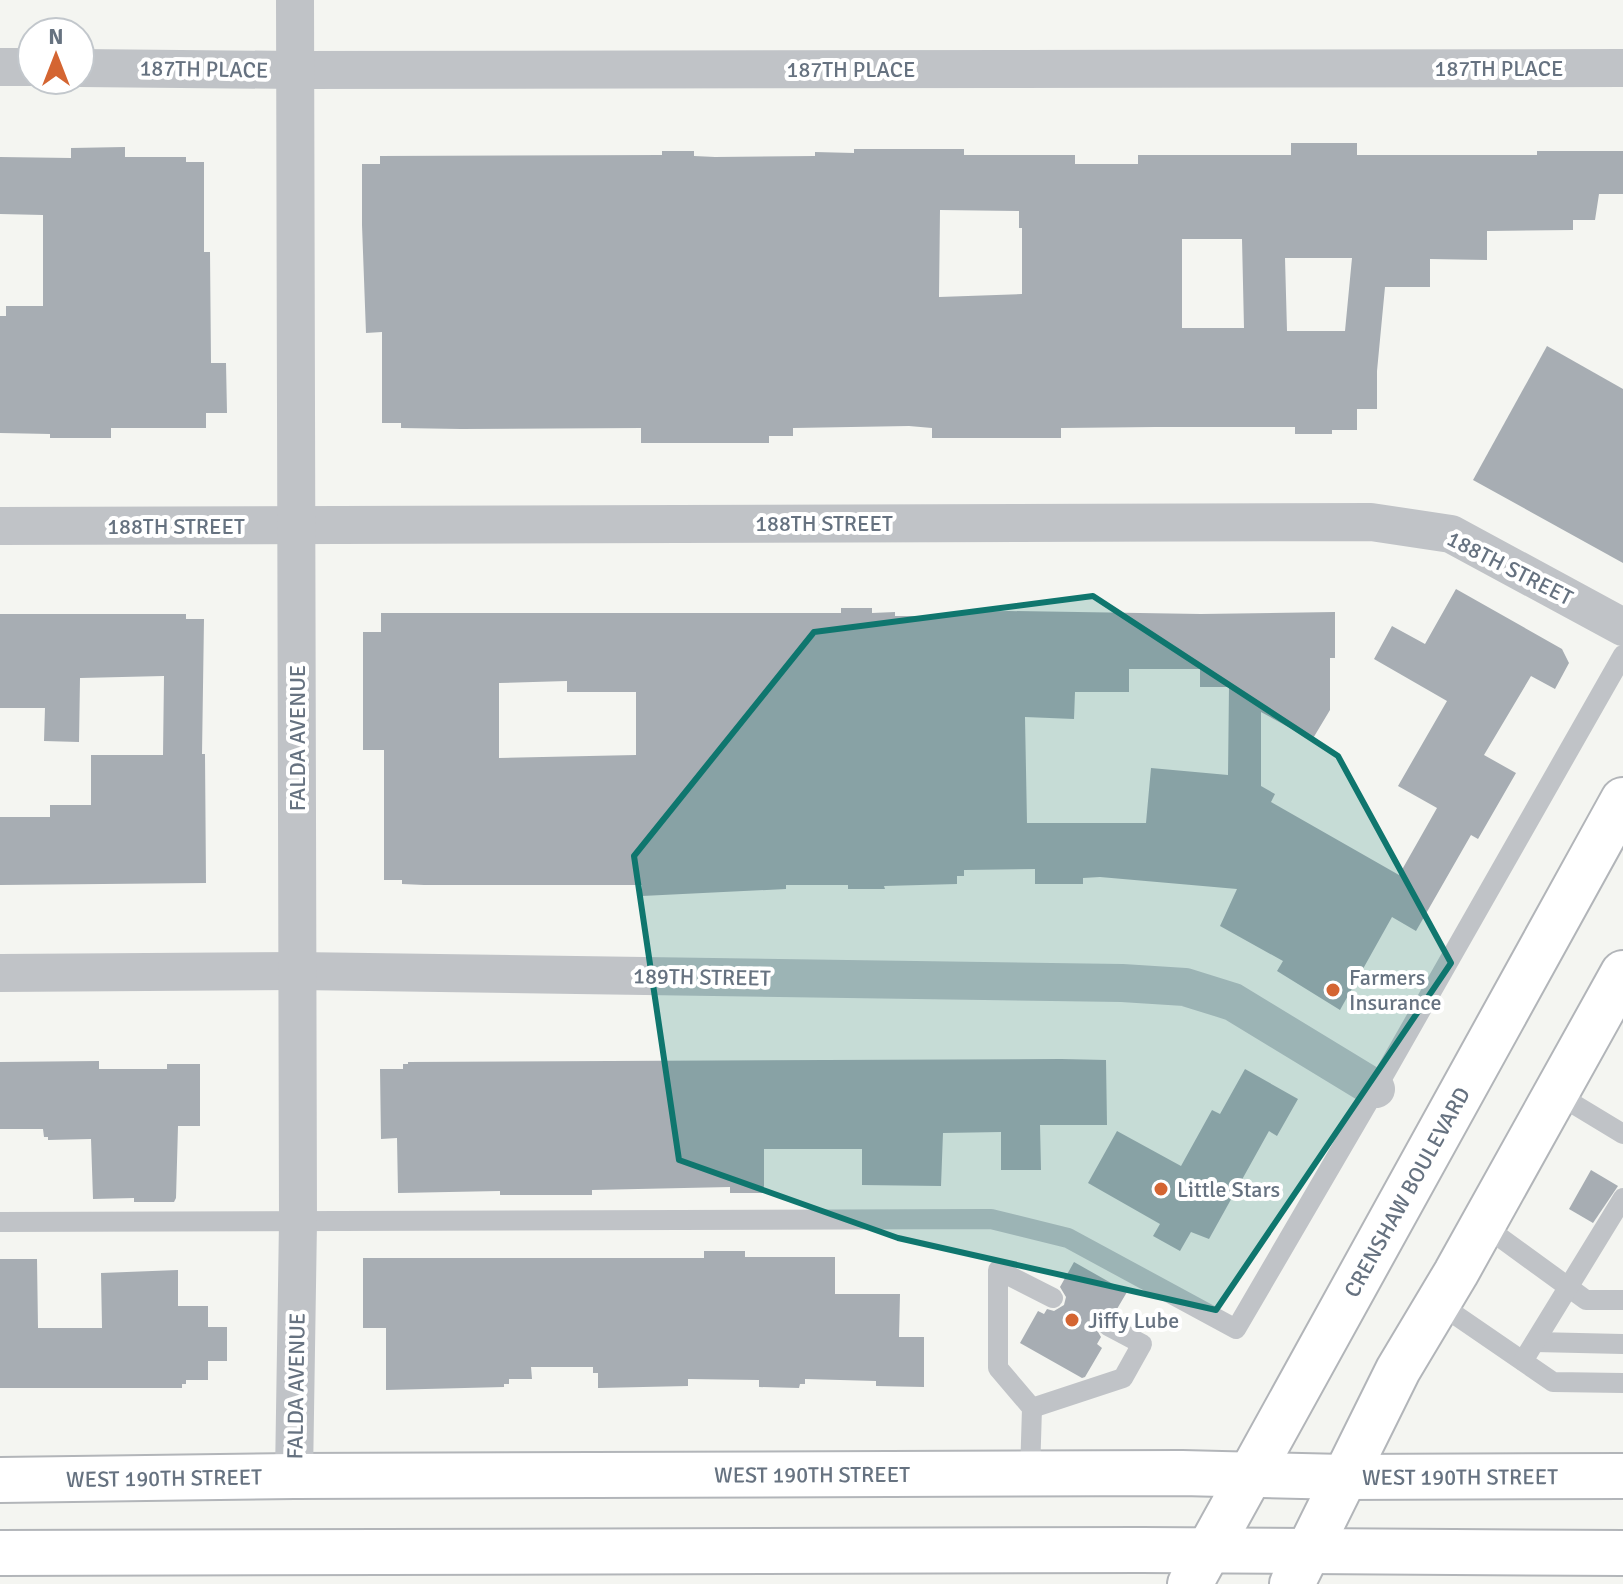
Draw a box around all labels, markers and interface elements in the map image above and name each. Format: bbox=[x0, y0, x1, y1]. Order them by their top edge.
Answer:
north arrow bbox=[16, 16, 96, 96]
text: N bbox=[48, 23, 64, 50]
street label: 187TH PLACE bbox=[139, 54, 269, 84]
street label: 187TH PLACE bbox=[1435, 55, 1563, 82]
street label: 187TH PLACE bbox=[787, 56, 915, 83]
street label: 188TH STREET bbox=[755, 510, 893, 537]
street label: 188TH STREET bbox=[107, 513, 245, 540]
street label: 188TH STREET bbox=[1443, 525, 1578, 611]
street label: FALDA AVENUE bbox=[284, 665, 311, 811]
street label: 189TH STREET bbox=[633, 962, 771, 992]
place label: Farmers Insurance bbox=[1349, 964, 1441, 1016]
marker: Farmers Insurance bbox=[1324, 981, 1342, 999]
street label: CRENSHAW BOULEVARD bbox=[1338, 1082, 1475, 1302]
place label: Little Stars bbox=[1177, 1176, 1280, 1203]
marker: Little Stars bbox=[1152, 1180, 1170, 1198]
place label: Jiffy Lube bbox=[1088, 1307, 1179, 1334]
marker: Jiffy Lube bbox=[1063, 1311, 1081, 1329]
street label: FALDA AVENUE bbox=[281, 1312, 311, 1460]
street label: WEST 190TH STREET bbox=[714, 1460, 910, 1488]
street label: WEST 190TH STREET bbox=[66, 1463, 262, 1493]
street label: WEST 190TH STREET bbox=[1362, 1463, 1558, 1490]

